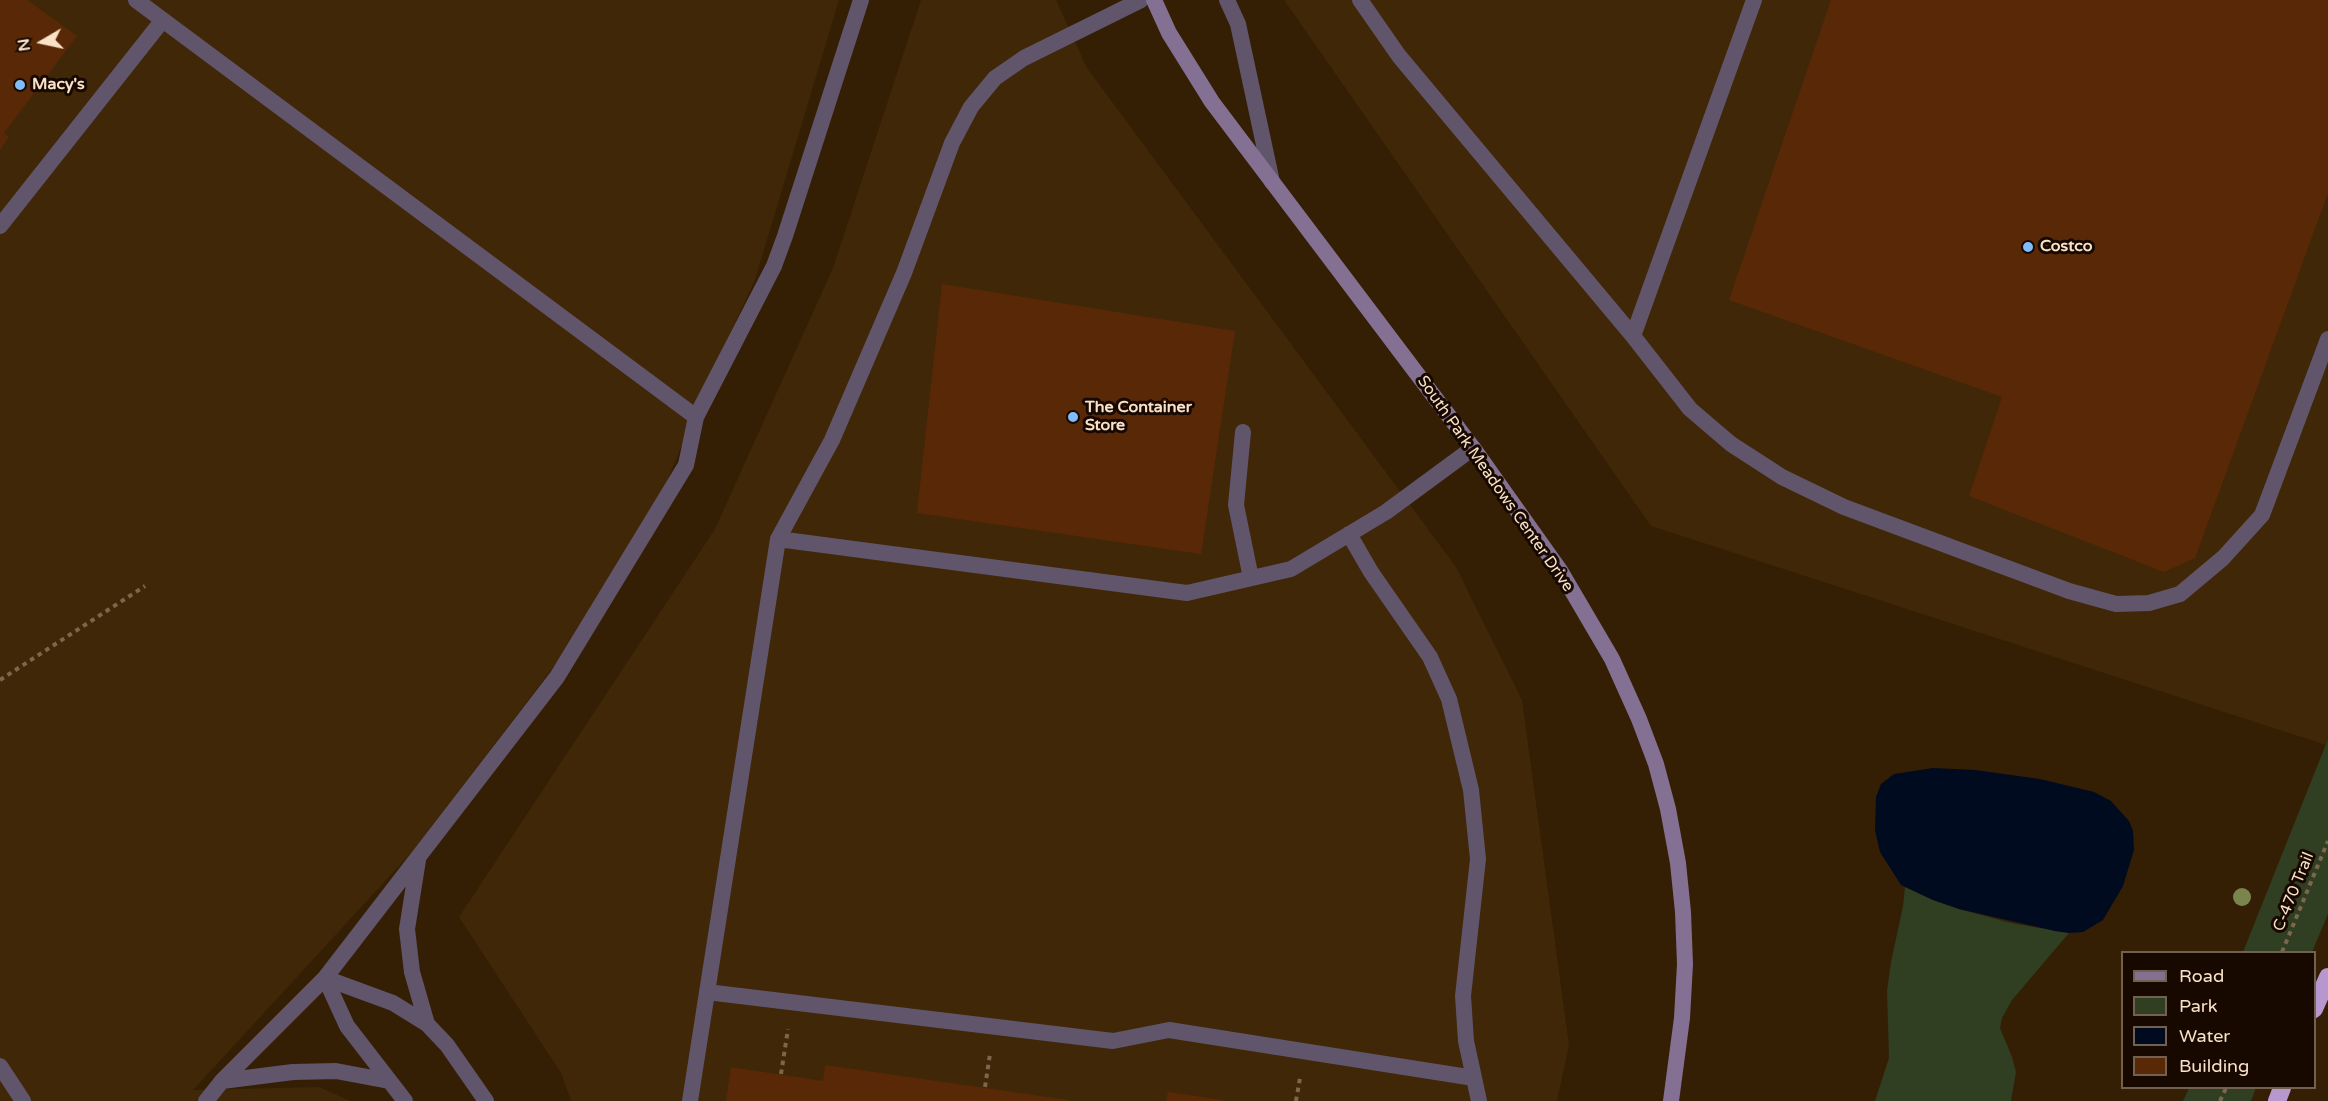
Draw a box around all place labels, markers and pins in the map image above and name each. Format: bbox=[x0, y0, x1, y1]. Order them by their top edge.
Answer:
place label: Macy's bbox=[32, 75, 85, 95]
marker: Macy's bbox=[13, 78, 27, 92]
place label: Costco bbox=[2040, 237, 2092, 257]
marker: Costco bbox=[2021, 240, 2035, 254]
place label: The Container Store bbox=[1085, 398, 1192, 436]
marker: The Container Store bbox=[1066, 410, 1080, 424]

